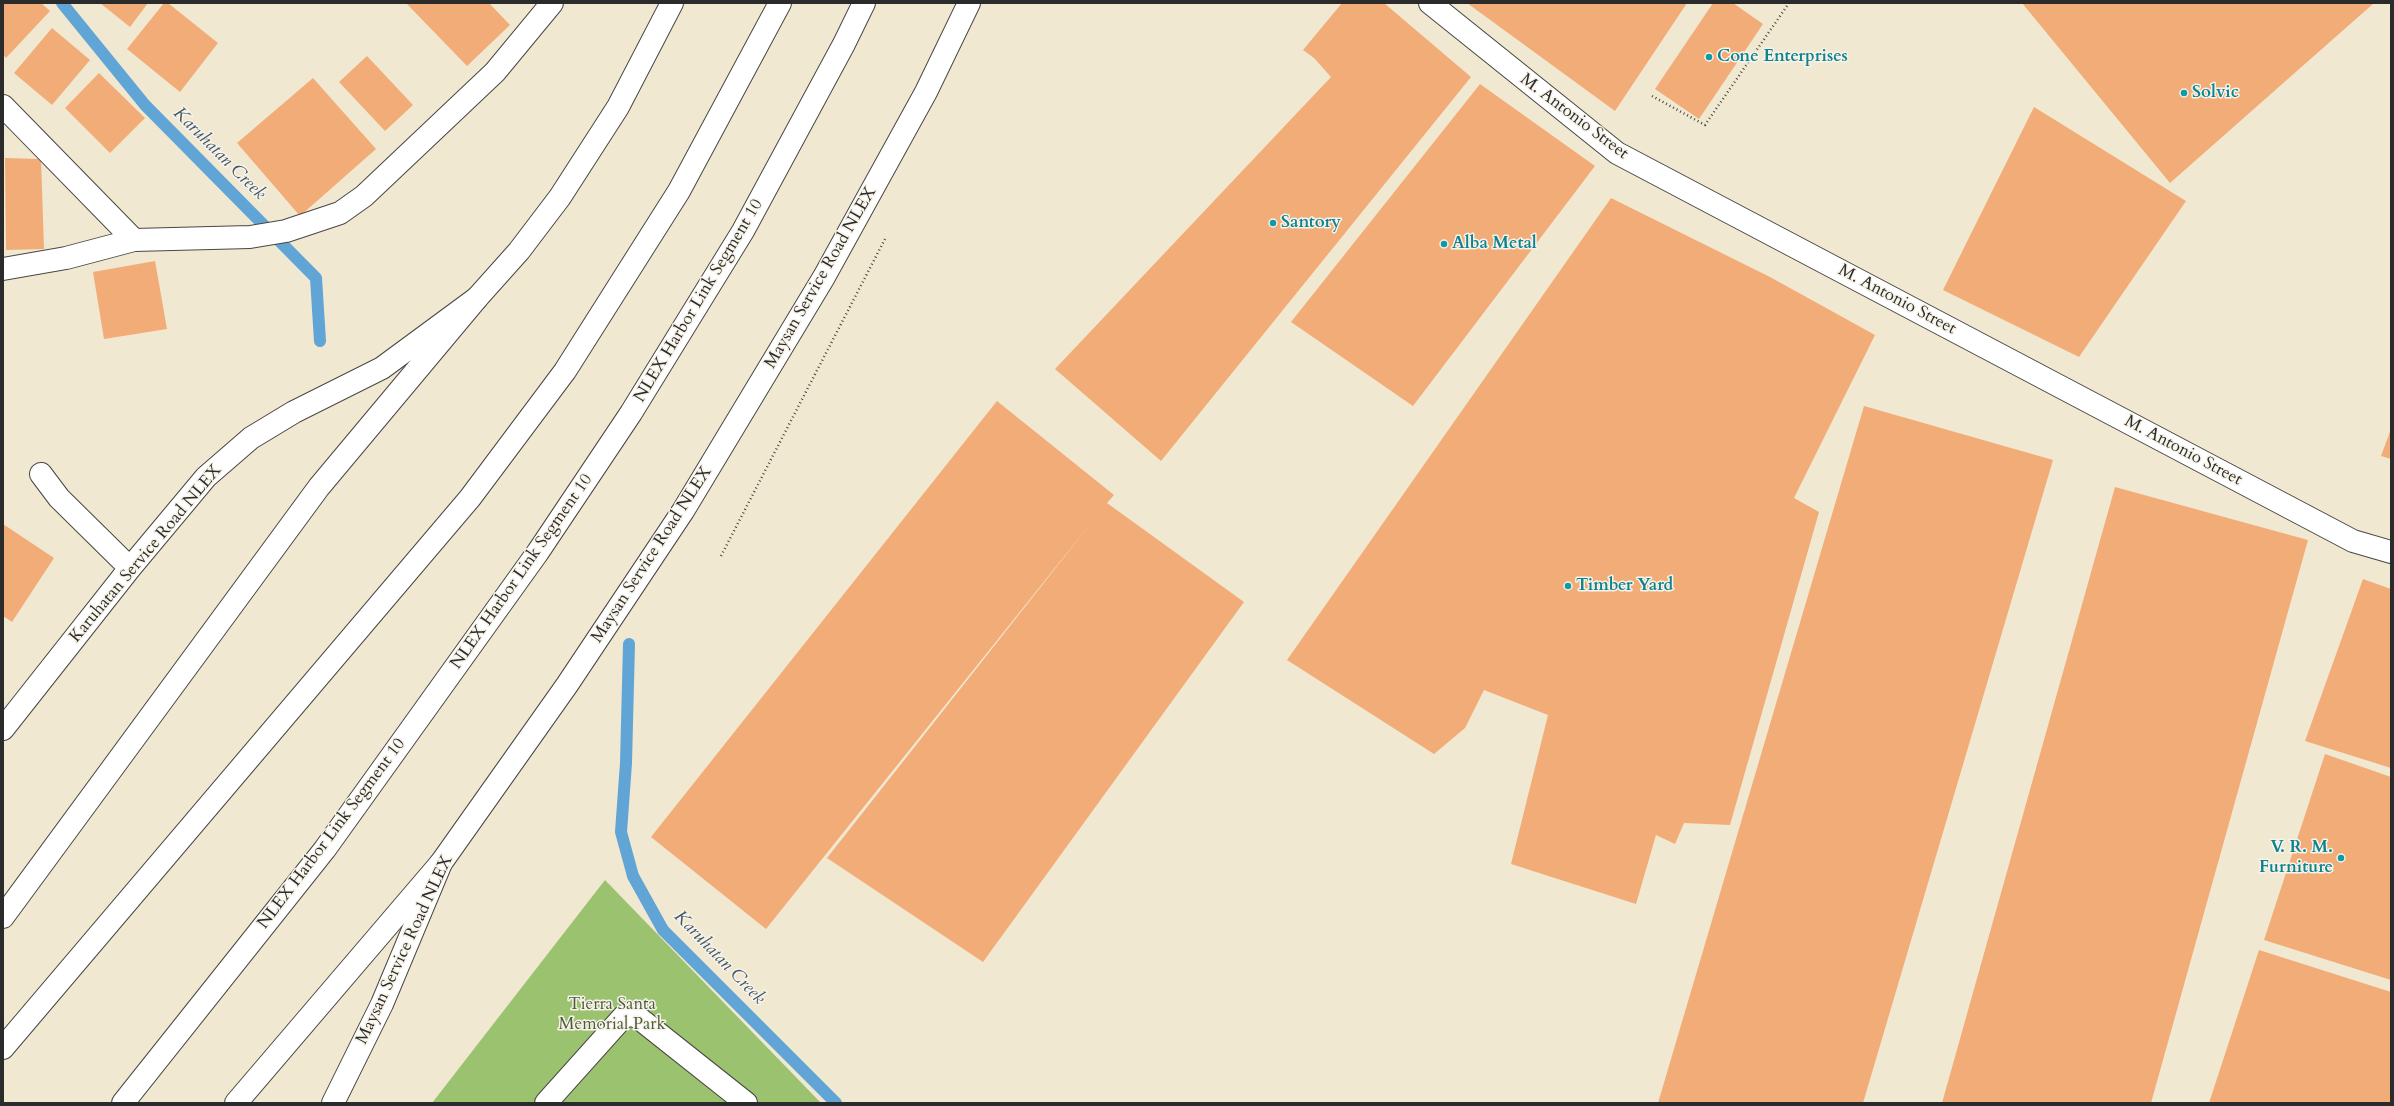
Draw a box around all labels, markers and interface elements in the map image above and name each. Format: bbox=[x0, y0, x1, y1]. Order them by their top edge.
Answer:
place label: Cone Enterprises bbox=[1717, 47, 1848, 67]
marker: Cone Enterprises bbox=[1704, 52, 1714, 62]
street label: M. Antonio Street bbox=[1516, 70, 1632, 164]
place label: Solvic bbox=[2192, 83, 2239, 103]
marker: Solvic bbox=[2179, 88, 2189, 98]
water label: Karuhatan Creek bbox=[168, 103, 270, 205]
street label: Maysan Service Road NLEX bbox=[761, 184, 881, 372]
street label: NLEX Harbor Link Segment 10 bbox=[630, 196, 768, 406]
place label: Santory bbox=[1281, 213, 1341, 233]
marker: Santory bbox=[1268, 218, 1278, 228]
place label: Alba Metal bbox=[1452, 234, 1537, 254]
marker: Alba Metal bbox=[1439, 239, 1449, 249]
street label: M. Antonio Street bbox=[1835, 260, 1959, 340]
street label: M. Antonio Street bbox=[2121, 411, 2245, 491]
street label: Karuhatan Service Road NLEX bbox=[66, 461, 226, 647]
street label: Maysan Service Road NLEX bbox=[587, 463, 717, 647]
street label: NLEX Harbor Link Segment 10 bbox=[447, 471, 597, 673]
place label: Timber Yard bbox=[1576, 576, 1673, 596]
marker: Timber Yard bbox=[1563, 581, 1573, 591]
street label: NLEX Harbor Link Segment 10 bbox=[254, 735, 410, 933]
place label: V. R. M. Furniture bbox=[2259, 838, 2333, 878]
street label: Maysan Service Road NLEX bbox=[352, 852, 458, 1048]
marker: V. R. M. Furniture bbox=[2336, 853, 2346, 863]
water label: Karuhatan Creek bbox=[669, 907, 769, 1009]
park label: Tierra Santa Memorial Park bbox=[558, 995, 666, 1035]

